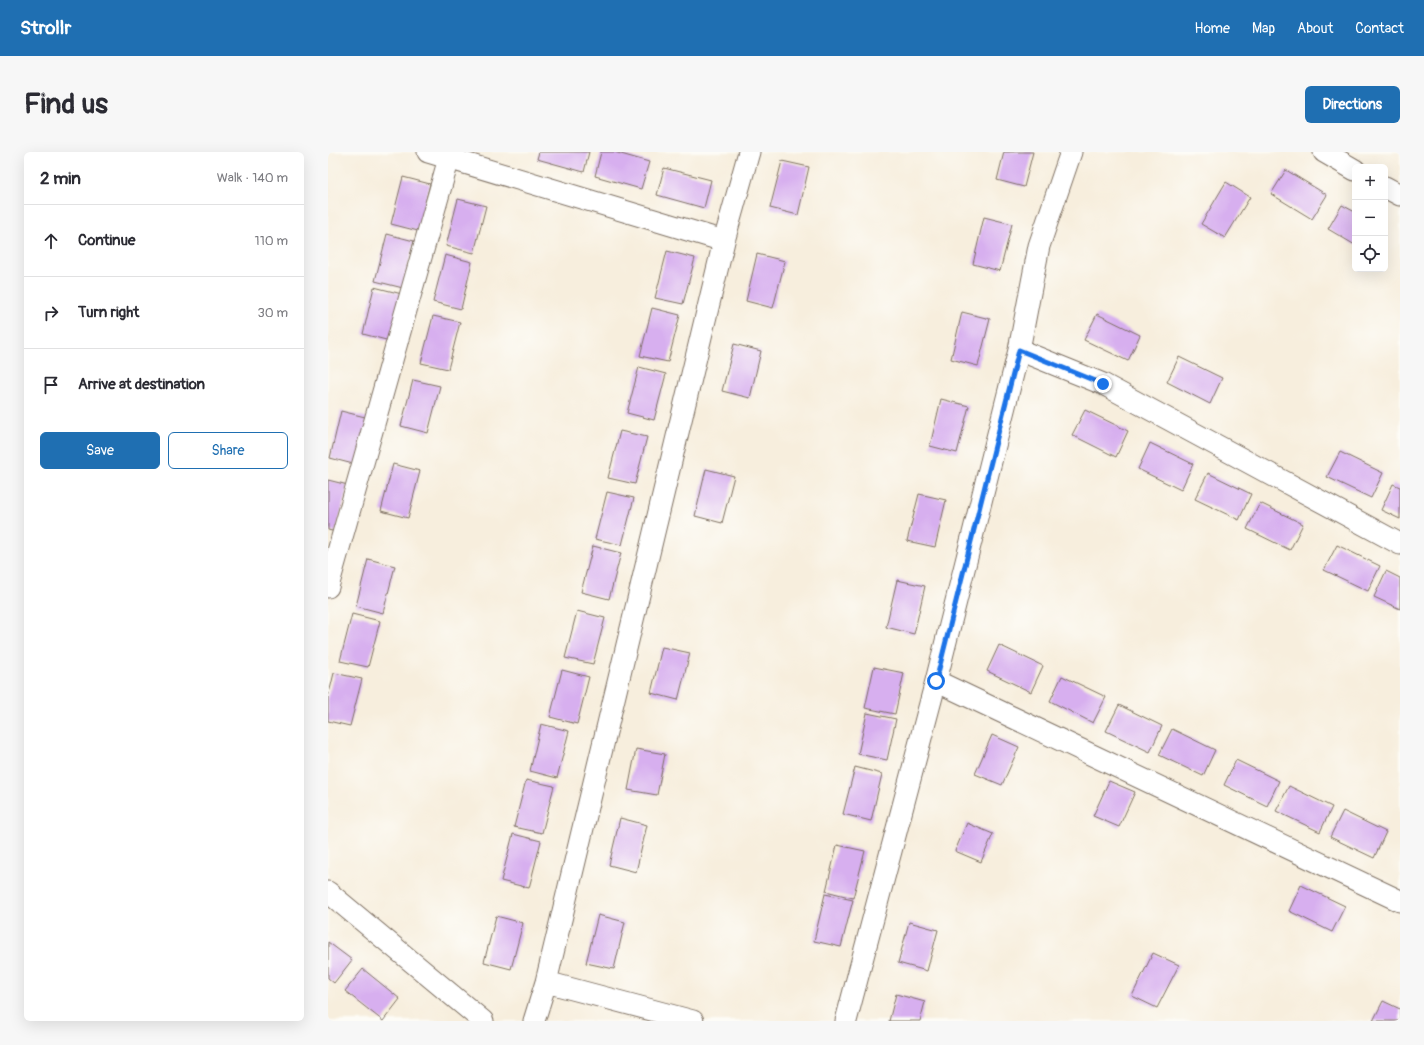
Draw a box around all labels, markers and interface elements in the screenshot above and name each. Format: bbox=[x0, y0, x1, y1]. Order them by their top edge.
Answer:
text: Strollr bbox=[20, 16, 71, 40]
text: Home bbox=[1195, 20, 1230, 37]
text: Map bbox=[1252, 20, 1275, 37]
text: About bbox=[1297, 20, 1333, 37]
text: Contact bbox=[1355, 20, 1404, 37]
button: Directions bbox=[1305, 86, 1400, 123]
text: Find us bbox=[24, 87, 108, 122]
map controls bbox=[1352, 164, 1388, 272]
button: + bbox=[1352, 164, 1388, 200]
text: 2 min bbox=[40, 168, 81, 189]
text: Walk · 140 m bbox=[217, 170, 288, 186]
button: − bbox=[1352, 200, 1388, 236]
icon: ahead bbox=[40, 230, 62, 252]
text: Continue bbox=[78, 231, 136, 250]
text: 110 m bbox=[255, 233, 288, 249]
button: locate bbox=[1352, 236, 1388, 272]
icon: right bbox=[40, 302, 62, 324]
text: Turn right bbox=[78, 303, 139, 322]
text: 30 m bbox=[258, 305, 288, 321]
icon: arrive bbox=[40, 374, 62, 396]
text: Arrive at destination bbox=[78, 375, 205, 394]
route end bbox=[1094, 375, 1112, 393]
button: Save bbox=[40, 432, 160, 469]
button: Share bbox=[168, 432, 288, 469]
route start bbox=[927, 672, 945, 690]

